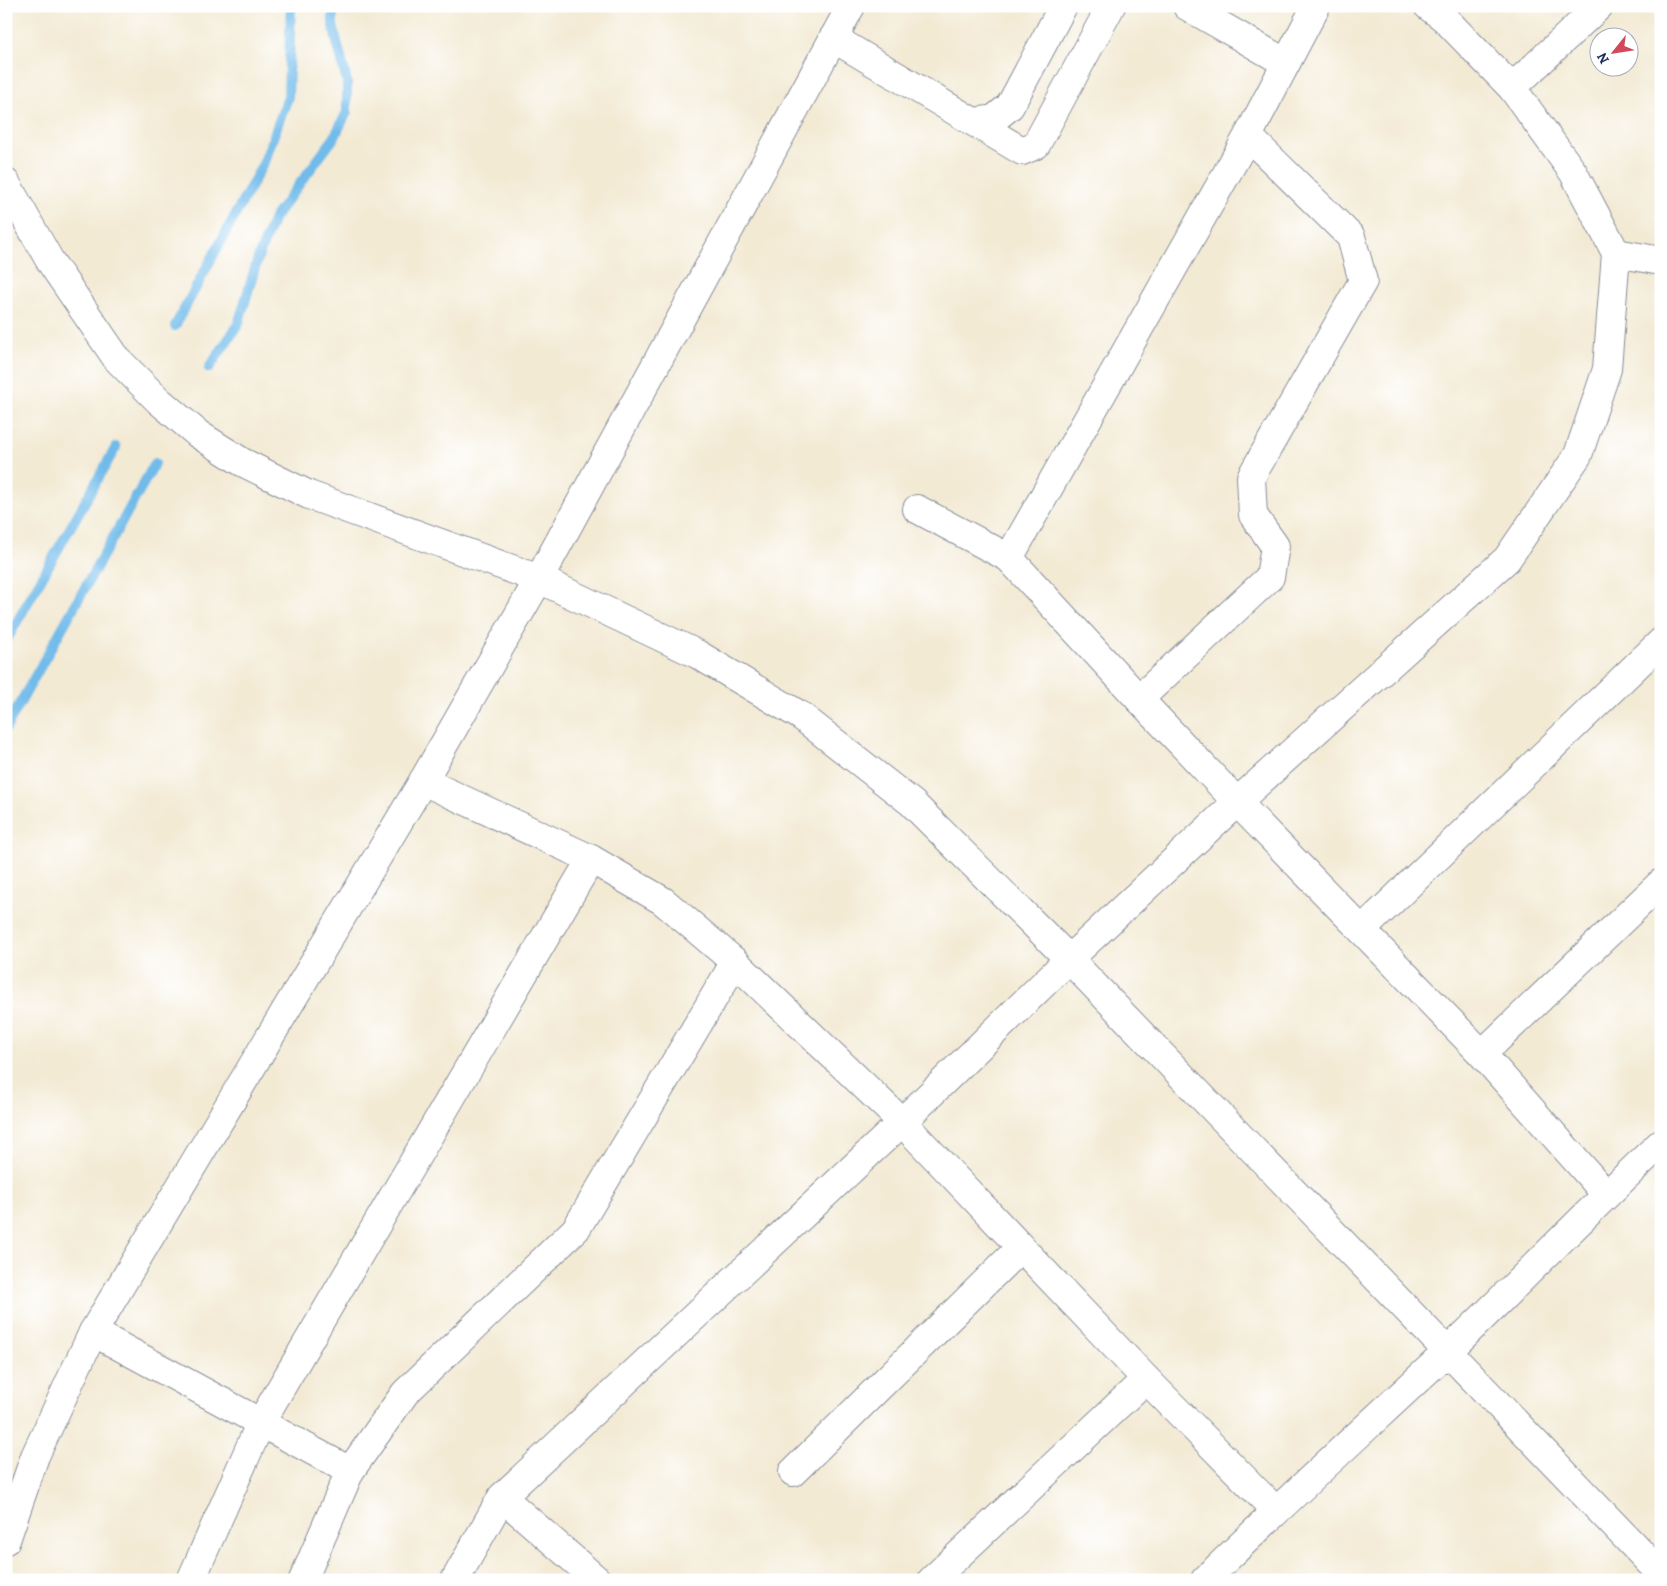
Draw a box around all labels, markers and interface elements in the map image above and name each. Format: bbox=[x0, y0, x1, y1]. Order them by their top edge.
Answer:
north arrow bbox=[1590, 28, 1640, 78]
text: N bbox=[1592, 49, 1614, 67]

